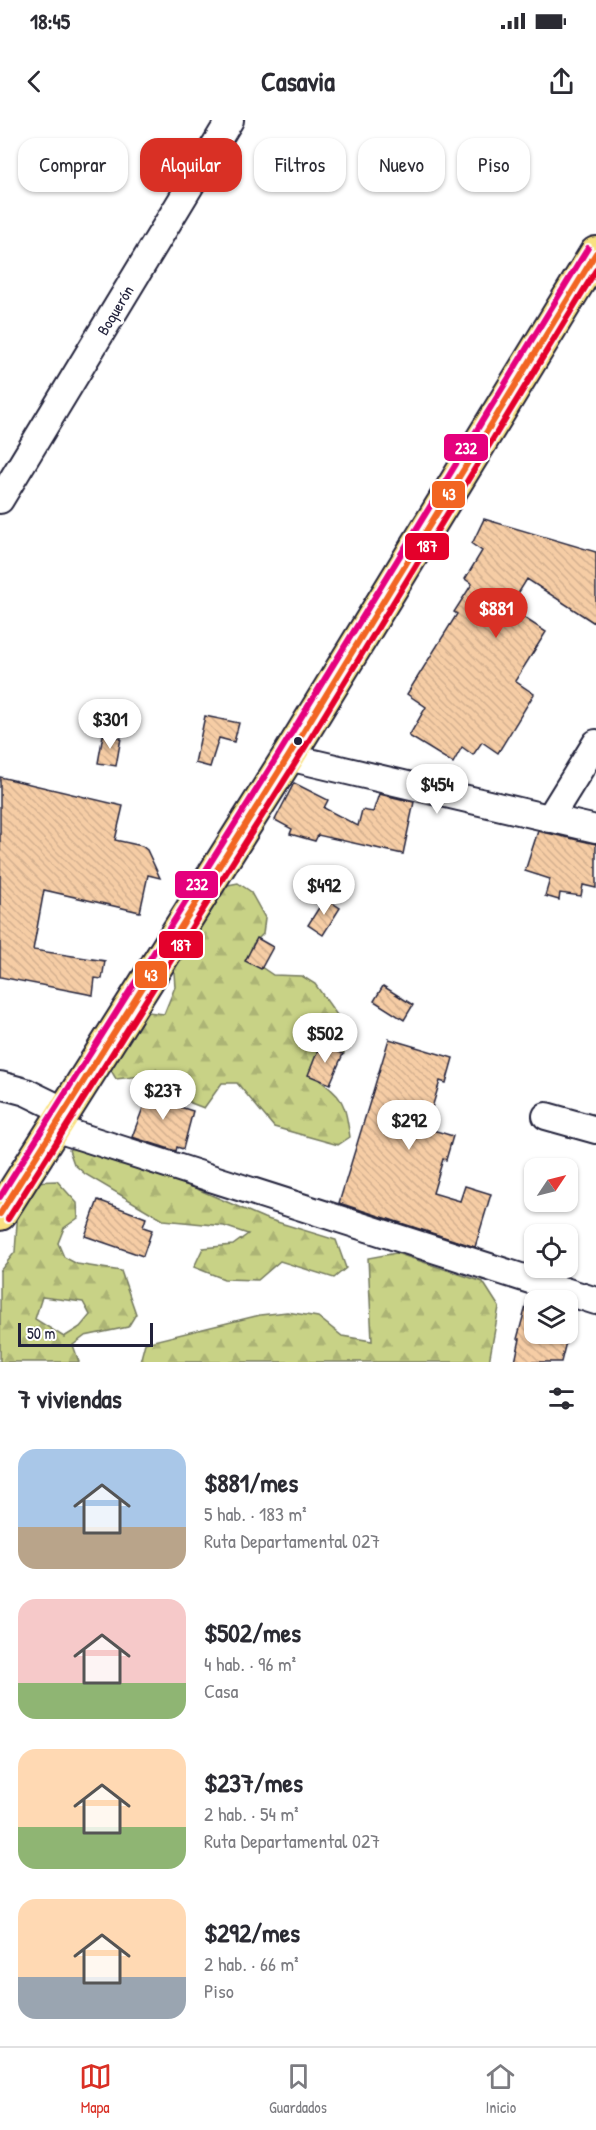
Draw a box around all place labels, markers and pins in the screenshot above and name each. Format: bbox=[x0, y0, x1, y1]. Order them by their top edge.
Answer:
pin: $881 bbox=[460, 588, 532, 639]
pin: $301 bbox=[74, 699, 146, 750]
unlabelled marker bbox=[292, 735, 304, 747]
pin: $454 bbox=[401, 764, 473, 815]
pin: $492 bbox=[288, 865, 360, 916]
pin: $502 bbox=[289, 1013, 361, 1064]
pin: $237 bbox=[127, 1070, 199, 1121]
pin: $292 bbox=[373, 1100, 445, 1151]

